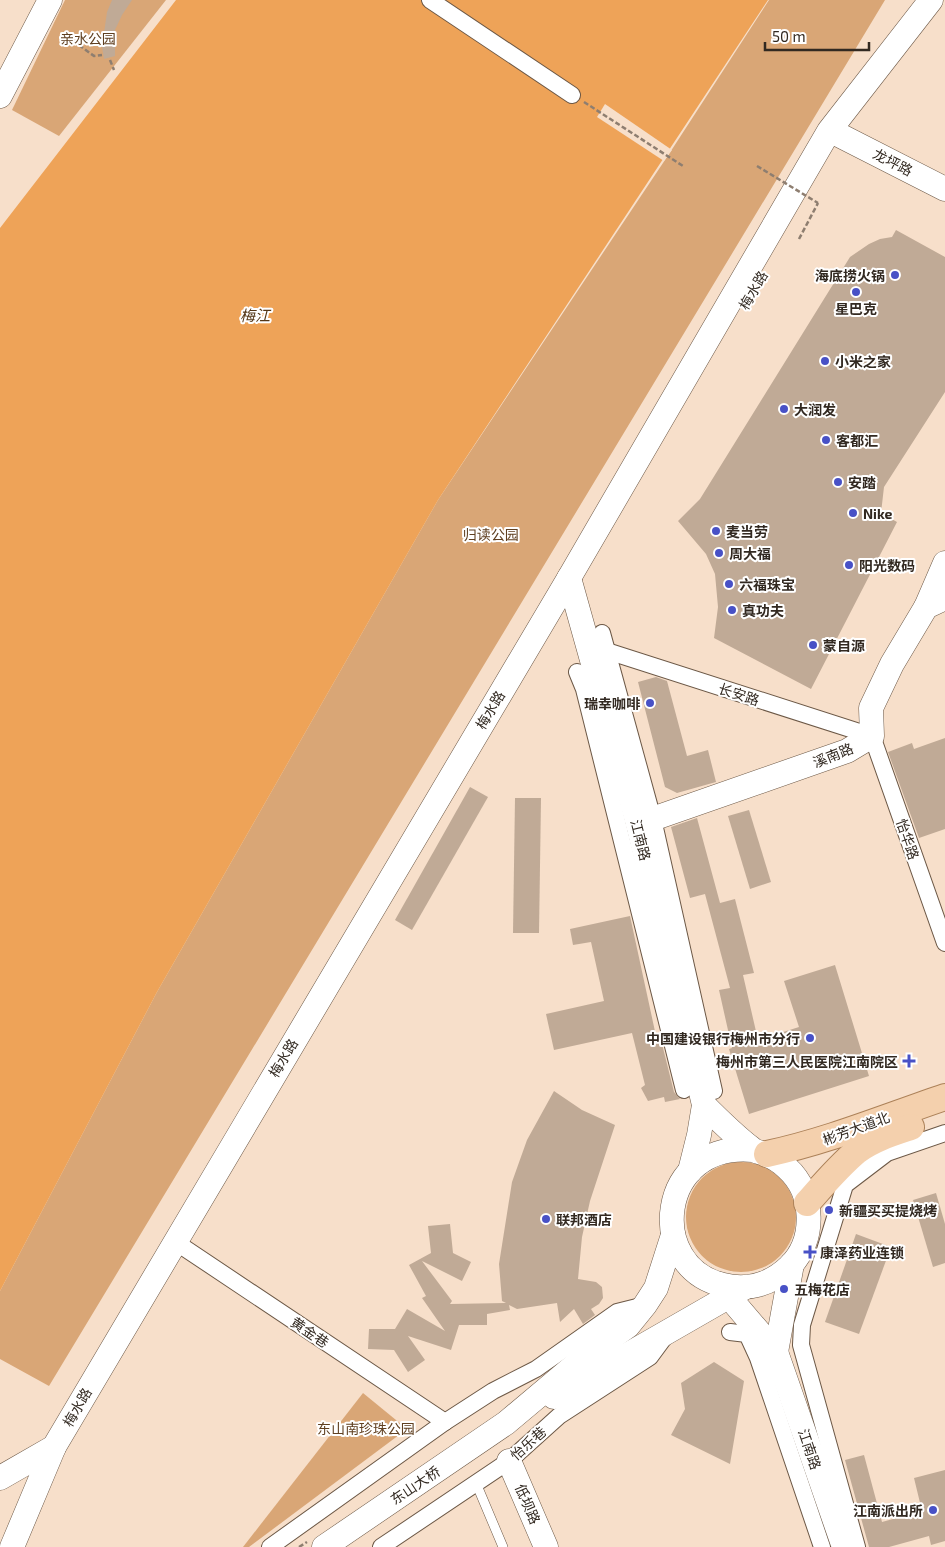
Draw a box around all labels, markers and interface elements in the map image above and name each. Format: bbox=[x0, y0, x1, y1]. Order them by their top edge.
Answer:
scale bar bbox=[765, 20, 869, 52]
text: 50 m bbox=[772, 27, 806, 45]
park label: 亲水公园 bbox=[60, 30, 116, 47]
street label: 龙坪路 bbox=[870, 145, 916, 179]
place label: 海底捞火锅 bbox=[815, 267, 885, 284]
street label: 梅水路 bbox=[735, 268, 771, 312]
marker: 海底捞火锅 bbox=[889, 269, 901, 281]
marker: 星巴克 bbox=[850, 286, 862, 298]
place label: 星巴克 bbox=[835, 300, 877, 317]
water label: 梅江 bbox=[240, 306, 272, 324]
place label: 小米之家 bbox=[835, 353, 891, 370]
marker: 小米之家 bbox=[819, 355, 831, 367]
place label: 大润发 bbox=[794, 401, 836, 418]
marker: 大润发 bbox=[778, 403, 790, 415]
place label: 客都汇 bbox=[836, 432, 878, 449]
marker: 客都汇 bbox=[820, 434, 832, 446]
place label: 安踏 bbox=[848, 474, 876, 491]
marker: 安踏 bbox=[832, 476, 844, 488]
place label: Nike bbox=[863, 505, 893, 522]
marker: Nike bbox=[847, 507, 859, 519]
place label: 麦当劳 bbox=[726, 523, 768, 540]
marker: 麦当劳 bbox=[710, 525, 722, 537]
park label: 归读公园 bbox=[463, 526, 519, 543]
place label: 周大福 bbox=[729, 545, 771, 562]
marker: 周大福 bbox=[713, 547, 725, 559]
place label: 阳光数码 bbox=[859, 557, 915, 574]
marker: 阳光数码 bbox=[843, 559, 855, 571]
place label: 六福珠宝 bbox=[739, 576, 795, 593]
marker: 六福珠宝 bbox=[723, 578, 735, 590]
place label: 真功夫 bbox=[742, 602, 784, 619]
marker: 真功夫 bbox=[726, 604, 738, 616]
place label: 蒙自源 bbox=[823, 637, 865, 654]
marker: 蒙自源 bbox=[807, 639, 819, 651]
street label: 长安路 bbox=[716, 679, 762, 709]
street label: 梅水路 bbox=[472, 688, 508, 732]
place label: 瑞幸咖啡 bbox=[584, 695, 641, 712]
marker: 瑞幸咖啡 bbox=[644, 697, 656, 709]
street label: 溪南路 bbox=[810, 739, 856, 771]
street label: 怡华路 bbox=[893, 816, 923, 862]
street label: 江南路 bbox=[628, 818, 654, 862]
place label: 中国建设银行梅州市分行 bbox=[646, 1030, 800, 1047]
marker: 中国建设银行梅州市分行 bbox=[804, 1032, 816, 1044]
street label: 梅水路 bbox=[265, 1036, 301, 1080]
place label: 梅州市第三人民医院江南院区 bbox=[716, 1053, 898, 1070]
marker: 梅州市第三人民医院江南院区 bbox=[902, 1054, 916, 1068]
street label: 彬芳大道北 bbox=[820, 1108, 892, 1148]
place label: 新疆买买提烧烤 bbox=[839, 1202, 937, 1219]
marker: 新疆买买提烧烤 bbox=[823, 1204, 835, 1216]
place label: 联邦酒店 bbox=[556, 1211, 612, 1228]
marker: 联邦酒店 bbox=[540, 1213, 552, 1225]
place label: 康泽药业连锁 bbox=[820, 1244, 904, 1261]
marker: 康泽药业连锁 bbox=[804, 1246, 816, 1258]
place label: 五梅花店 bbox=[794, 1281, 850, 1298]
marker: 五梅花店 bbox=[778, 1283, 790, 1295]
street label: 黄金巷 bbox=[288, 1313, 332, 1351]
street label: 梅水路 bbox=[59, 1385, 95, 1429]
park label: 东山南珍珠公园 bbox=[317, 1420, 415, 1437]
street label: 怡乐巷 bbox=[507, 1423, 549, 1463]
street label: 江南路 bbox=[795, 1426, 825, 1472]
street label: 东山大桥 bbox=[387, 1462, 443, 1508]
street label: 低坝路 bbox=[512, 1481, 544, 1527]
place label: 江南派出所 bbox=[853, 1502, 923, 1519]
marker: 江南派出所 bbox=[927, 1504, 939, 1516]

